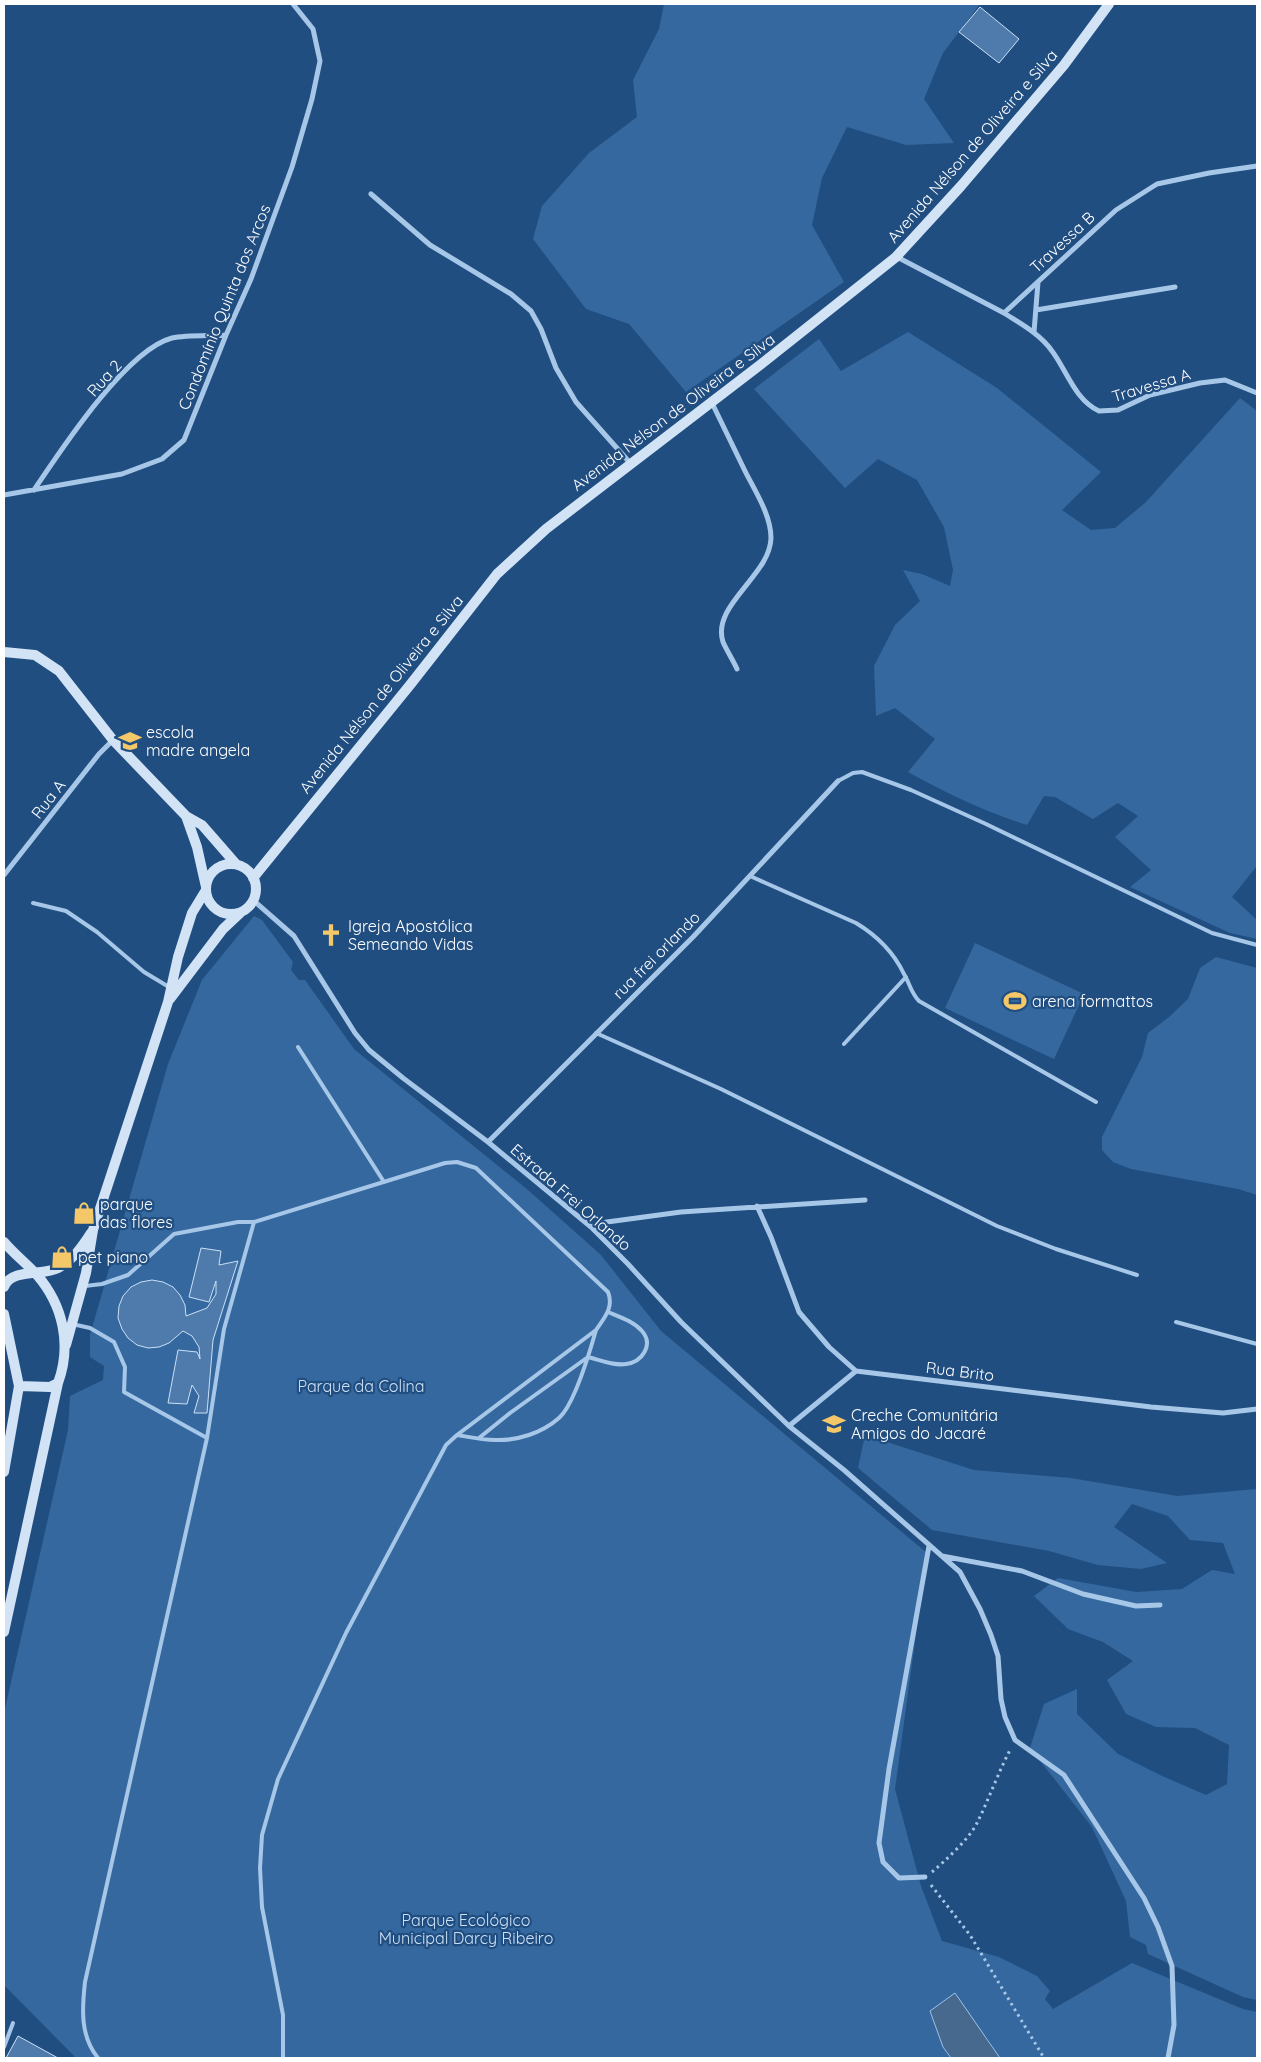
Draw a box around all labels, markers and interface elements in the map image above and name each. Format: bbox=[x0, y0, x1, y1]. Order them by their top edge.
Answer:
street label: Avenida Nélson de Oliveira e Silva bbox=[883, 45, 1061, 247]
street label: Condomínio Quinta dos Arcos bbox=[174, 201, 274, 413]
street label: Travessa B bbox=[1025, 207, 1099, 277]
street label: Avenida Nélson de Oliveira e Silva bbox=[567, 329, 779, 495]
street label: Rua 2 bbox=[82, 355, 126, 401]
street label: Travessa A bbox=[1109, 364, 1193, 406]
street label: Avenida Nélson de Oliveira e Silva bbox=[295, 591, 467, 797]
place label: escola madre angela bbox=[146, 722, 250, 760]
school or university icon: escola madre angela bbox=[117, 728, 143, 754]
street label: Rua A bbox=[27, 775, 69, 823]
street label: rua frei orlando bbox=[608, 907, 704, 1003]
place label: Igreja Apostólica Semeando Vidas bbox=[348, 916, 473, 954]
church icon: Igreja Apostólica Semeando Vidas bbox=[318, 922, 344, 948]
sports icon: arena formattos bbox=[1002, 988, 1028, 1014]
place label: arena formattos bbox=[1032, 991, 1153, 1011]
street label: Estrada Frei Orlando bbox=[507, 1139, 635, 1255]
place label: parque das flores bbox=[100, 1194, 173, 1232]
shop icon: parque das flores bbox=[71, 1200, 97, 1226]
shop icon: pet piano bbox=[49, 1244, 75, 1270]
place label: pet piano bbox=[78, 1247, 148, 1267]
street label: Rua Brito bbox=[925, 1357, 995, 1385]
park label: Parque da Colina bbox=[297, 1376, 425, 1396]
place label: Creche Comunitária Amigos do Jacaré bbox=[851, 1405, 998, 1443]
school or university icon: Creche Comunitária Amigos do Jacaré bbox=[821, 1411, 847, 1437]
park label: Parque Ecológico Municipal Darcy Ribeiro bbox=[379, 1910, 553, 1948]

